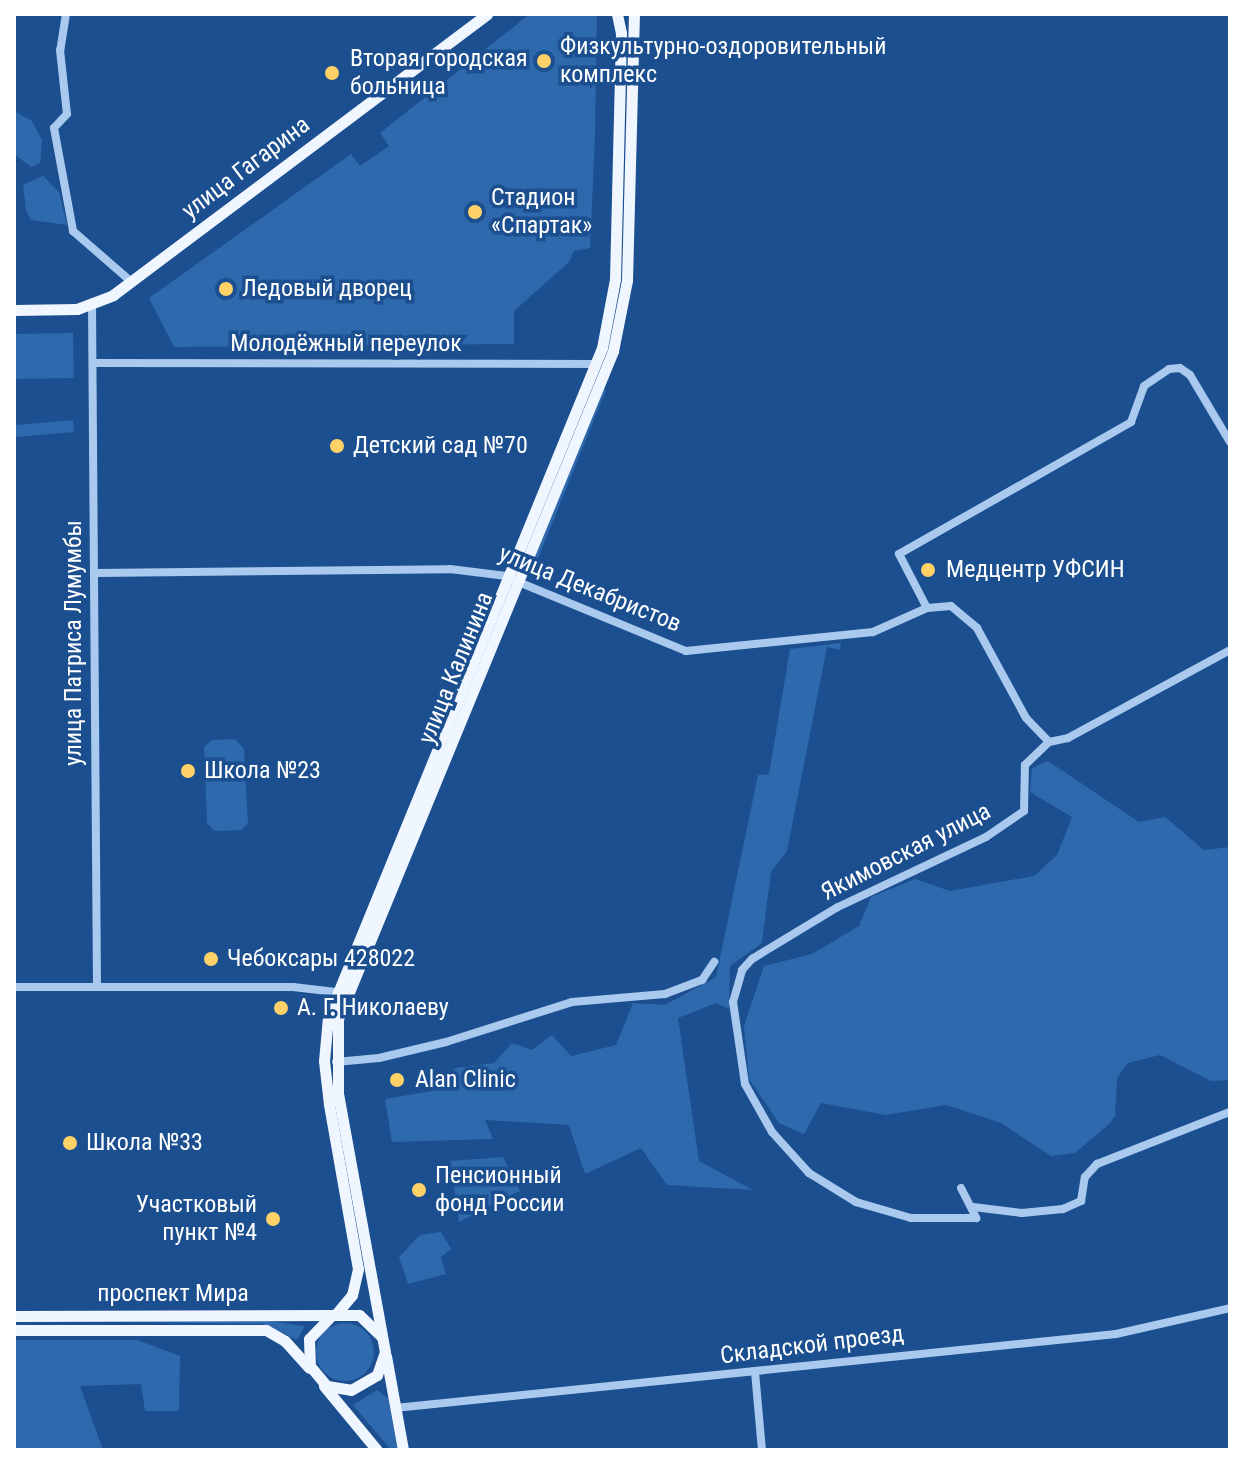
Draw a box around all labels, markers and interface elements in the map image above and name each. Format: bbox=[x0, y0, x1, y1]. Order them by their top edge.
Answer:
place label: Физкультурно-оздоровительный комплекс bbox=[560, 33, 886, 89]
place label: Вторая городская больница bbox=[350, 45, 528, 101]
marker: Физкультурно-оздоровительный комплекс bbox=[535, 52, 553, 70]
marker: Вторая городская больница bbox=[321, 62, 343, 84]
street label: улица Гагарина bbox=[176, 111, 316, 225]
place label: Стадион «Спартак» bbox=[491, 184, 592, 240]
marker: Стадион «Спартак» bbox=[466, 203, 484, 221]
place label: Ледовый дворец bbox=[242, 275, 412, 303]
marker: Ледовый дворец bbox=[217, 280, 235, 298]
street label: Молодёжный переулок bbox=[230, 330, 462, 358]
place label: Детский сад №70 bbox=[353, 432, 528, 460]
marker: Детский сад №70 bbox=[328, 437, 346, 455]
street label: улица Патриса Лумумбы bbox=[60, 520, 88, 766]
street label: улица Декабристов bbox=[495, 539, 685, 639]
place label: Медцентр УФСИН bbox=[946, 556, 1125, 584]
marker: Медцентр УФСИН bbox=[917, 559, 939, 581]
street label: улица Калинина bbox=[412, 588, 500, 748]
place label: Школа №23 bbox=[204, 757, 321, 785]
marker: Школа №23 bbox=[179, 762, 197, 780]
street label: Якимовская улица bbox=[817, 797, 995, 907]
place label: Чебоксары 428022 bbox=[227, 945, 415, 973]
marker: Чебоксары 428022 bbox=[202, 950, 220, 968]
place label: А. Г. Николаеву bbox=[297, 994, 449, 1022]
marker: А. Г. Николаеву bbox=[272, 999, 290, 1017]
place label: Alan Clinic bbox=[415, 1066, 516, 1094]
marker: Alan Clinic bbox=[386, 1069, 408, 1091]
place label: Школа №33 bbox=[86, 1129, 203, 1157]
marker: Школа №33 bbox=[61, 1134, 79, 1152]
place label: Пенсионный фонд России bbox=[435, 1162, 565, 1218]
marker: Пенсионный фонд России bbox=[410, 1181, 428, 1199]
place label: Участковый пункт №4 bbox=[136, 1191, 257, 1247]
marker: Участковый пункт №4 bbox=[264, 1210, 282, 1228]
street label: проспект Мира bbox=[97, 1280, 249, 1308]
street label: Складской проезд bbox=[719, 1319, 905, 1371]

